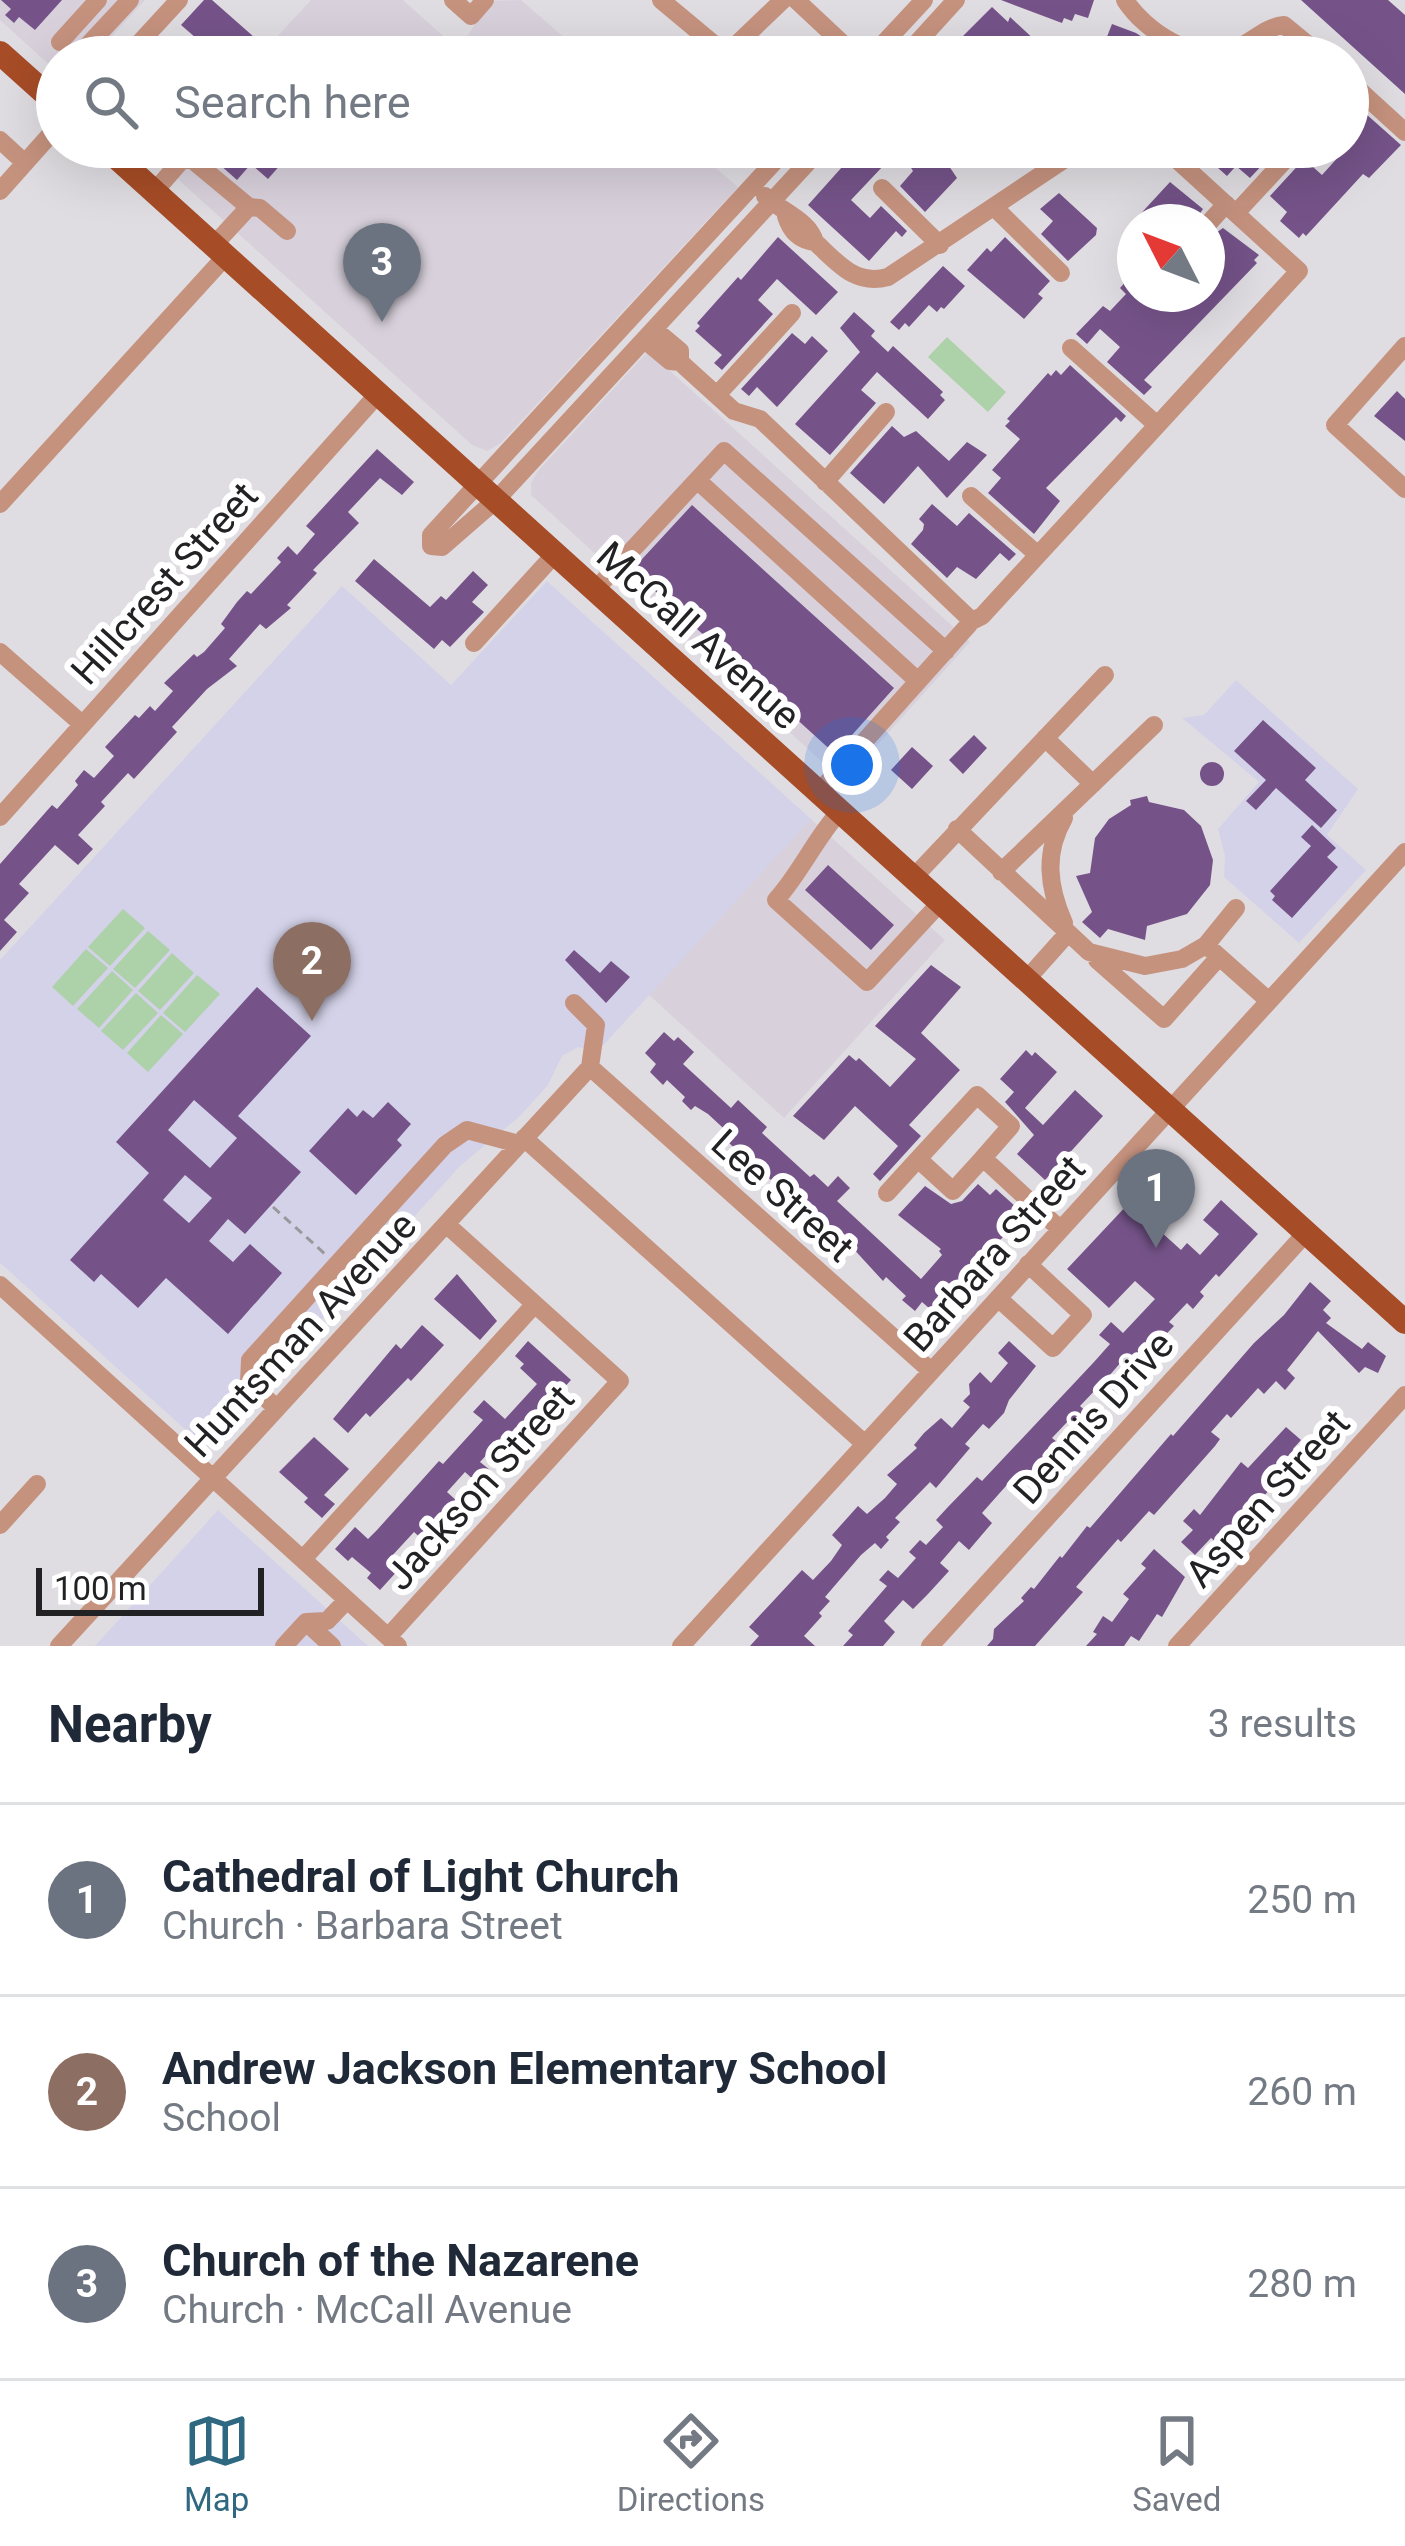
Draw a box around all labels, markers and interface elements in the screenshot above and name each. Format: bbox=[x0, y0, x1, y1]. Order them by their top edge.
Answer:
search box bbox=[36, 36, 1369, 168]
icon: search bbox=[78, 69, 144, 135]
text: Search here bbox=[174, 76, 411, 129]
north arrow bbox=[1117, 204, 1225, 312]
pin: 3 bbox=[343, 223, 421, 322]
street label: Hillcrest Street bbox=[62, 473, 267, 694]
street label: McCall Avenue bbox=[587, 533, 809, 739]
your location bbox=[822, 735, 882, 795]
pin: 2 bbox=[273, 922, 351, 1021]
street label: Lee Street bbox=[702, 1120, 863, 1271]
street label: Barbara Street bbox=[895, 1146, 1095, 1361]
pin: 1 bbox=[1117, 1149, 1195, 1248]
street label: Huntsman Avenue bbox=[176, 1203, 426, 1467]
street label: Dennis Drive bbox=[1004, 1322, 1183, 1513]
street label: Jackson Street bbox=[376, 1376, 584, 1599]
street label: Aspen Street bbox=[1176, 1401, 1359, 1597]
scale bar bbox=[36, 1562, 264, 1615]
text: 100 m bbox=[54, 1569, 147, 1608]
text: Nearby bbox=[48, 1695, 212, 1754]
text: 3 results bbox=[1208, 1701, 1357, 1747]
text: Cathedral of Light Church bbox=[162, 1850, 679, 1903]
text: 1 bbox=[76, 1877, 98, 1923]
text: 250 m bbox=[1247, 1877, 1357, 1923]
text: Church · Barbara Street bbox=[162, 1903, 563, 1949]
text: Andrew Jackson Elementary School bbox=[162, 2042, 887, 2095]
text: 2 bbox=[76, 2069, 98, 2115]
text: 260 m bbox=[1247, 2069, 1357, 2115]
text: School bbox=[162, 2095, 281, 2141]
text: Church of the Nazarene bbox=[162, 2234, 639, 2287]
text: 3 bbox=[76, 2261, 98, 2307]
text: 280 m bbox=[1247, 2261, 1357, 2307]
text: Church · McCall Avenue bbox=[162, 2287, 572, 2333]
tab: Map bbox=[184, 2408, 250, 2519]
tab: Directions bbox=[617, 2408, 765, 2519]
tab: Saved bbox=[1132, 2408, 1221, 2519]

